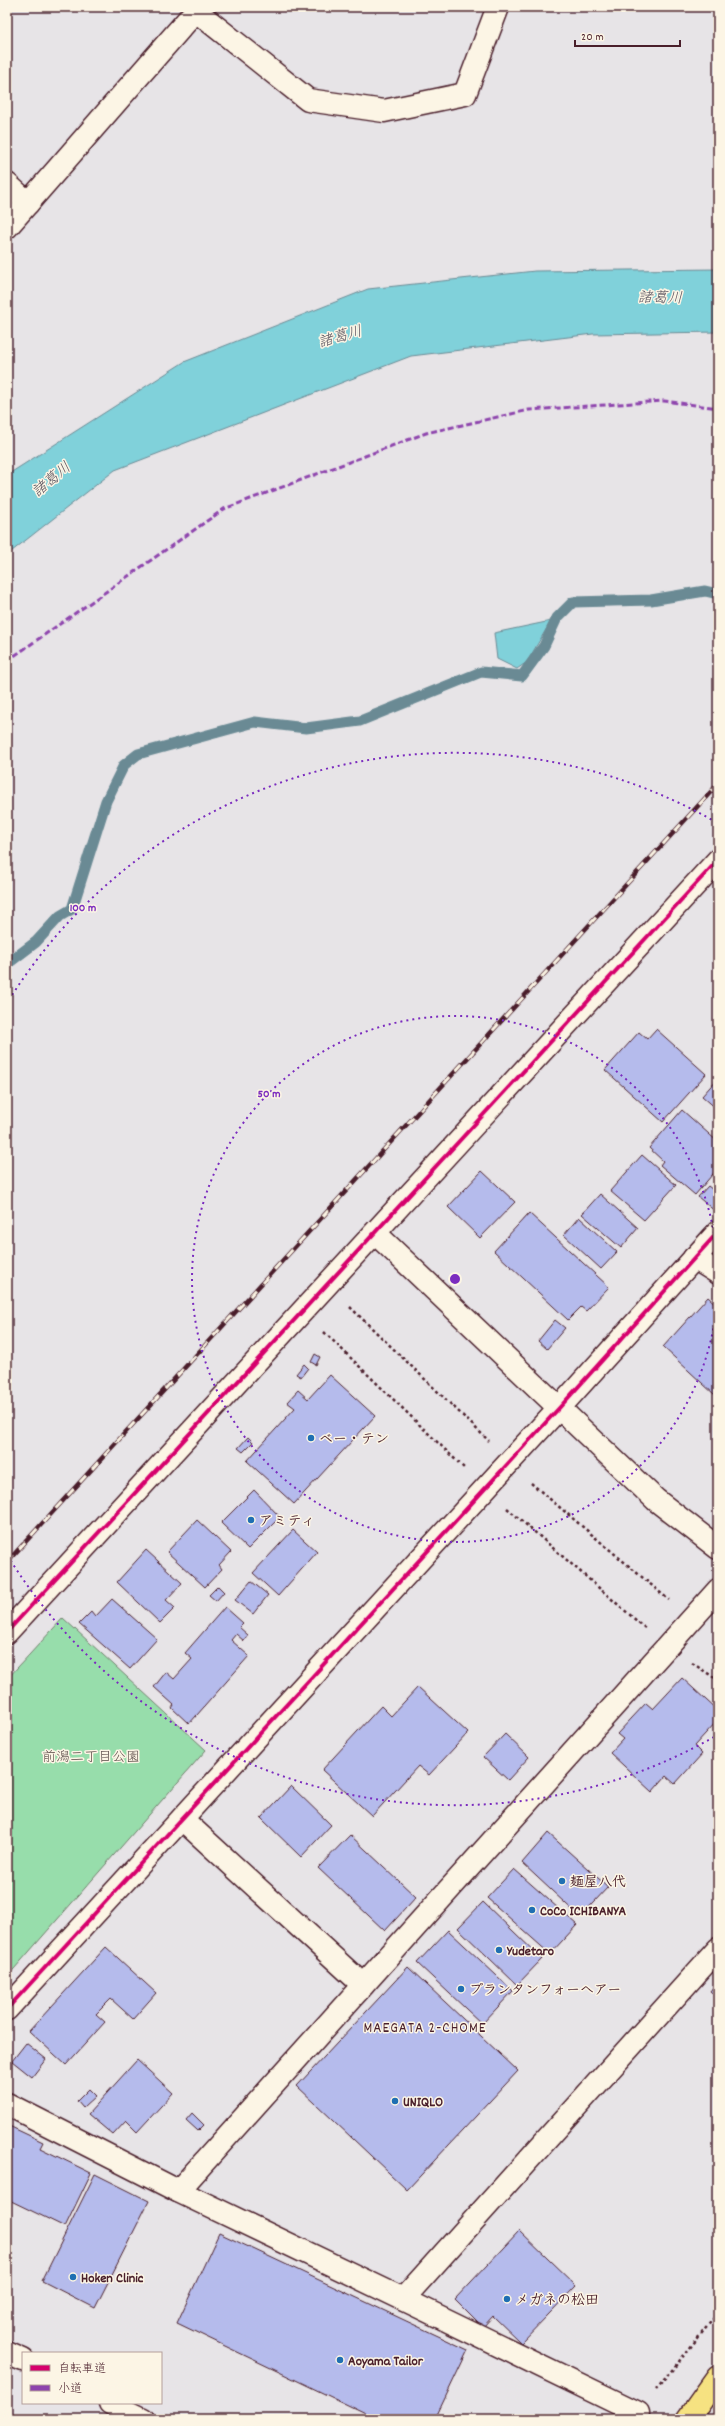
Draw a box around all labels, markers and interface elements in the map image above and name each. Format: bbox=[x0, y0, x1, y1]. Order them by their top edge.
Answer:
scale bar bbox=[575, 22, 680, 48]
text: 20 m bbox=[581, 29, 604, 46]
water label: 諸葛川 bbox=[637, 288, 683, 310]
water label: 諸葛川 bbox=[316, 321, 365, 355]
water label: 諸葛川 bbox=[28, 458, 77, 503]
text: 100 m bbox=[70, 900, 96, 917]
text: 50 m bbox=[257, 1086, 281, 1103]
centre of rings bbox=[448, 1272, 462, 1286]
place label: ベー・テン bbox=[319, 1430, 389, 1450]
marker: ベー・テン bbox=[306, 1433, 316, 1443]
place label: アミティ bbox=[259, 1512, 315, 1532]
marker: アミティ bbox=[246, 1515, 256, 1525]
park label: 前潟二丁目公園 bbox=[42, 1748, 140, 1768]
place label: 麺屋八代 bbox=[570, 1873, 626, 1893]
marker: 麺屋八代 bbox=[557, 1876, 567, 1886]
place label: CoCo ICHIBANYA bbox=[540, 1902, 627, 1922]
marker: CoCo ICHIBANYA bbox=[527, 1905, 537, 1915]
place label: Yudetaro bbox=[506, 1942, 554, 1962]
marker: Yudetaro bbox=[494, 1945, 504, 1955]
place label: プランタンフォーヘアー bbox=[469, 1981, 621, 2001]
marker: プランタンフォーヘアー bbox=[456, 1984, 466, 1994]
district label: MAEGATA 2-CHOME bbox=[363, 2018, 487, 2040]
place label: UNIQLO bbox=[403, 2093, 443, 2113]
marker: UNIQLO bbox=[390, 2096, 400, 2106]
place label: Hoken Clinic bbox=[81, 2269, 144, 2289]
marker: Hoken Clinic bbox=[68, 2272, 78, 2282]
place label: メガネの松田 bbox=[515, 2291, 599, 2311]
marker: メガネの松田 bbox=[502, 2294, 512, 2304]
legend bbox=[22, 2352, 162, 2404]
place label: Aoyama Tailor bbox=[348, 2352, 424, 2372]
marker: Aoyama Tailor bbox=[335, 2355, 345, 2365]
text: 自転車道 bbox=[58, 2361, 106, 2378]
text: 小道 bbox=[58, 2381, 82, 2398]

